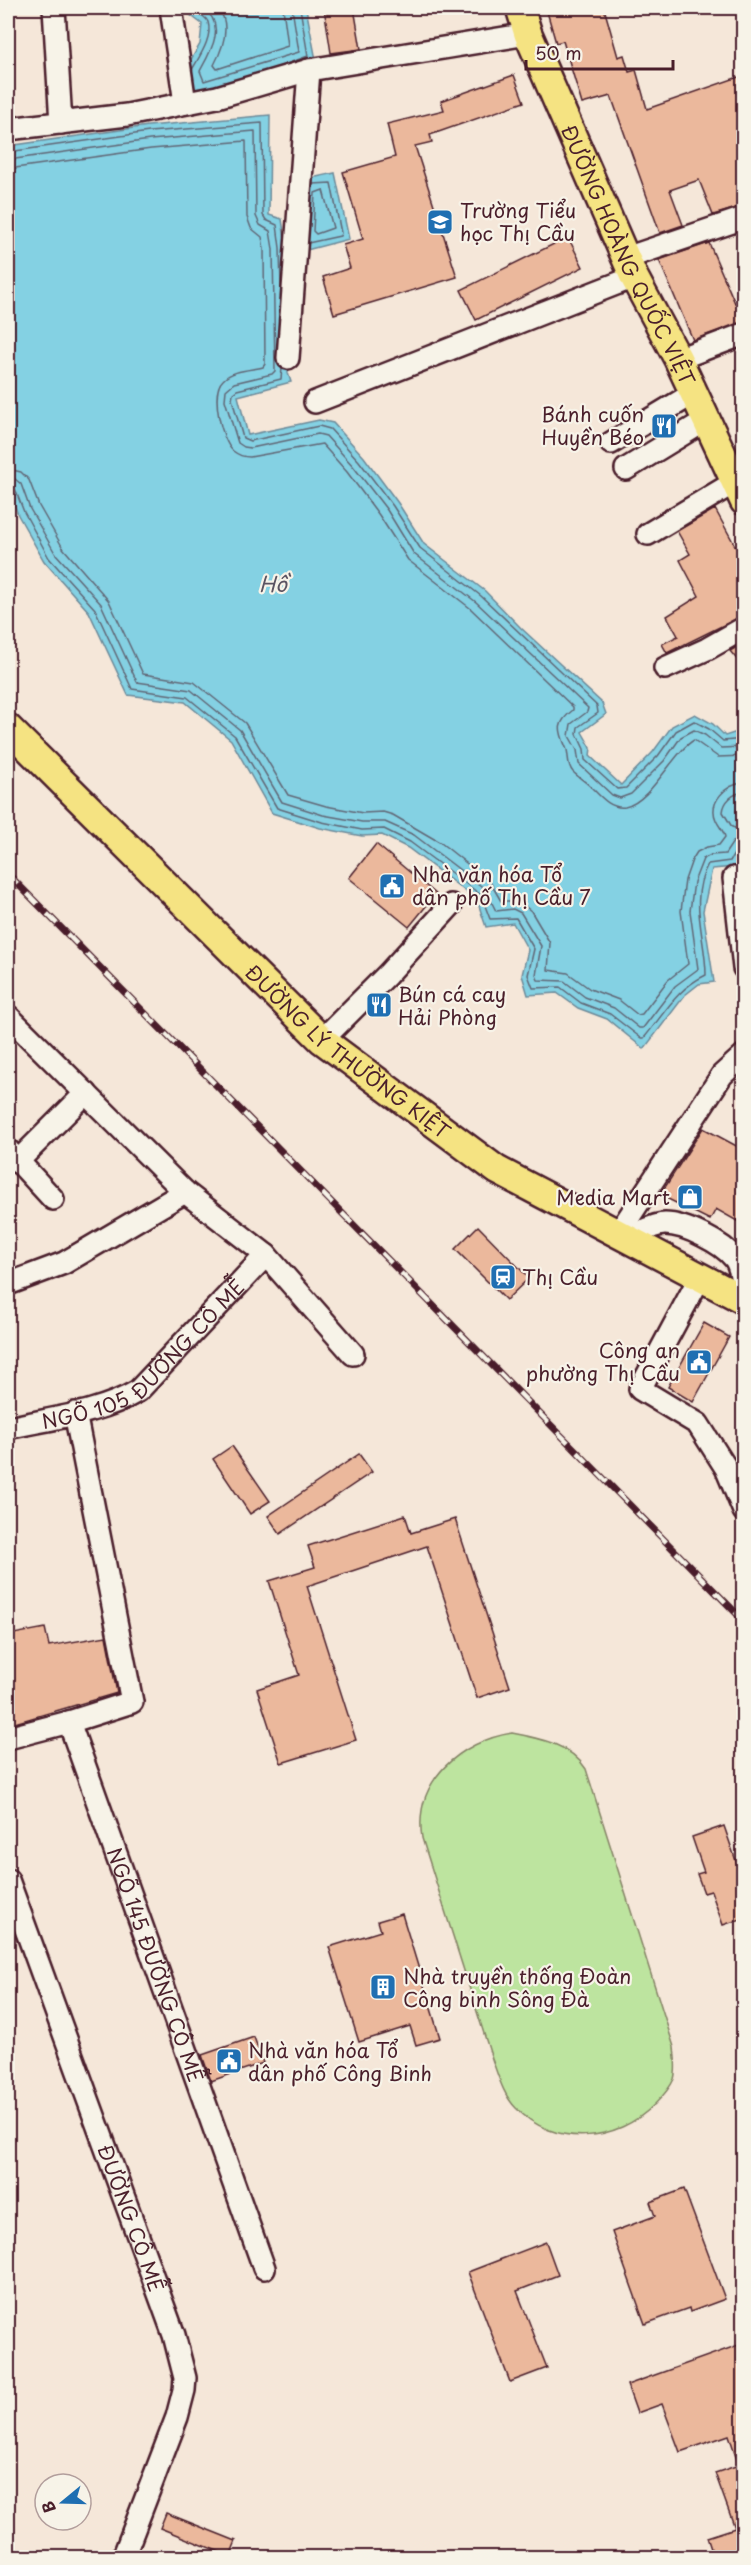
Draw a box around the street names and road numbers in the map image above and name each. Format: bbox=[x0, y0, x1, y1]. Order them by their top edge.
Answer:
street label: ĐƯỜNG HOÀNG QUỐC VIỆT bbox=[554, 120, 703, 390]
street label: ĐƯỜNG LÝ THƯỜNG KIỆT bbox=[239, 957, 457, 1146]
street label: NGÕ 105 ĐƯỜNG CÔ MỄ bbox=[39, 1271, 251, 1436]
street label: NGÕ 145 ĐƯỜNG CÔ MỄ bbox=[100, 1843, 213, 2087]
street label: ĐƯỜNG CÔ MỄ bbox=[91, 2140, 174, 2296]

